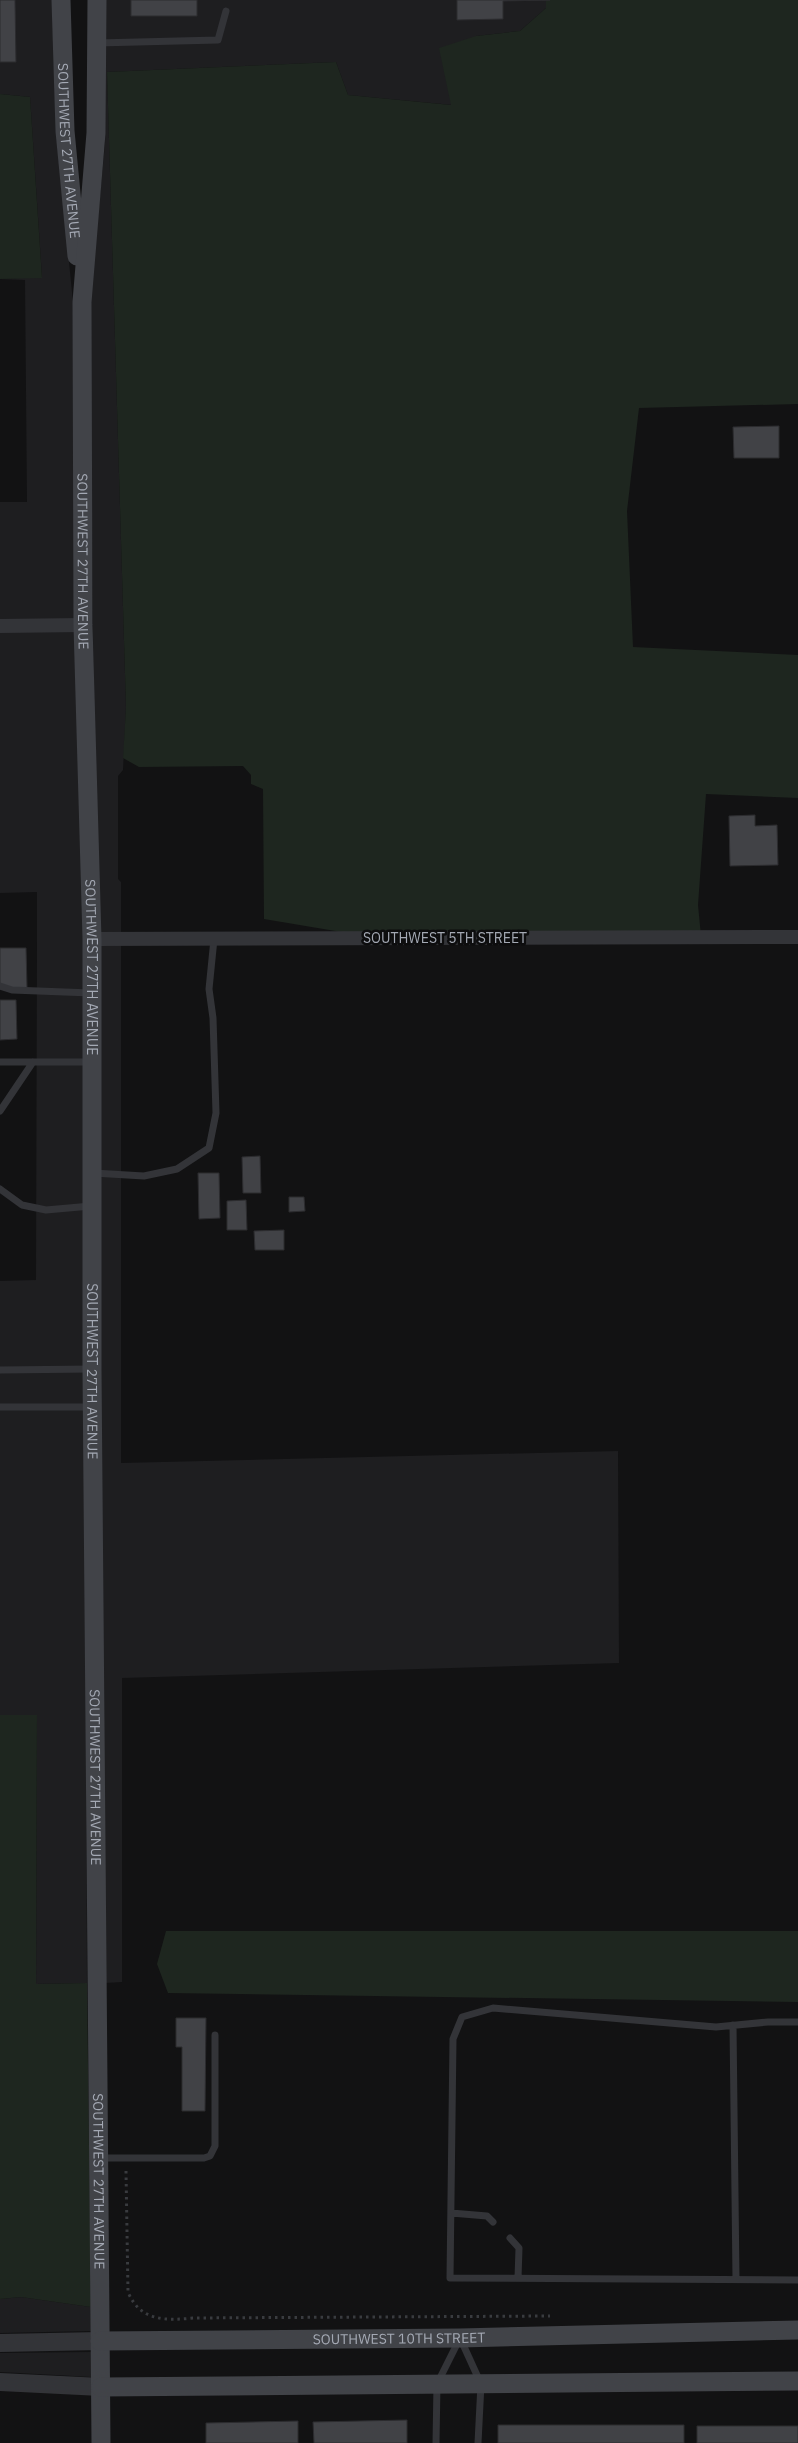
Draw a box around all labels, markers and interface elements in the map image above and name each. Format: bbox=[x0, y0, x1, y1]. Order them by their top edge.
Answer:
street label: SOUTHWEST 27TH AVENUE bbox=[54, 63, 84, 239]
street label: SOUTHWEST 27TH AVENUE bbox=[74, 473, 93, 650]
street label: SOUTHWEST 27TH AVENUE bbox=[81, 879, 101, 1055]
street label: SOUTHWEST 5TH STREET bbox=[363, 929, 527, 947]
street label: SOUTHWEST 27TH AVENUE bbox=[83, 1283, 102, 1459]
street label: SOUTHWEST 27TH AVENUE bbox=[86, 1689, 105, 1865]
street label: SOUTHWEST 27TH AVENUE bbox=[89, 2093, 109, 2269]
street label: SOUTHWEST 10TH STREET bbox=[313, 2328, 486, 2348]

